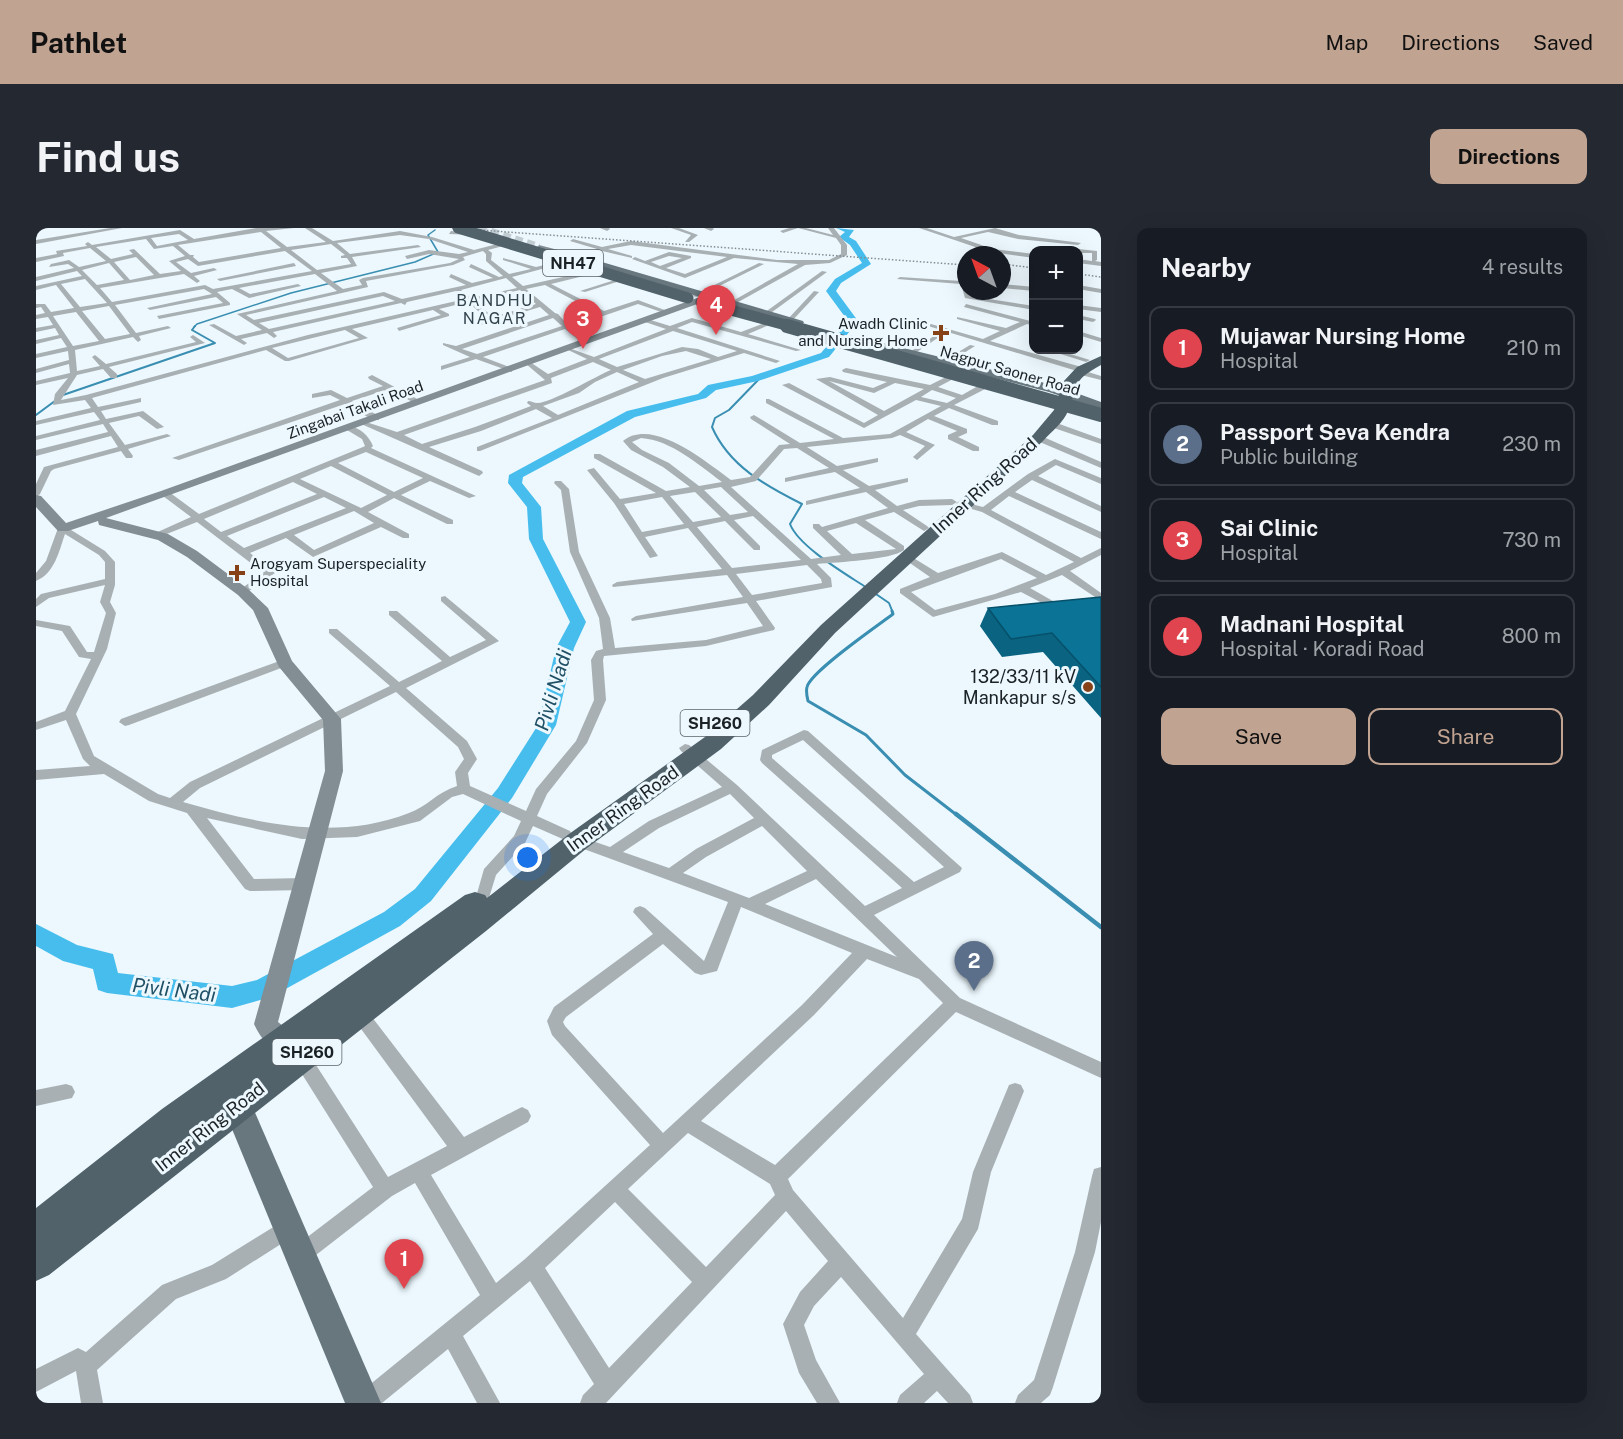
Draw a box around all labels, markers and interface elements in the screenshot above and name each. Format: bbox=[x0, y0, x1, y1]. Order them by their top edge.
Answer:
text: Pathlet bbox=[30, 26, 127, 59]
text: Map bbox=[1326, 30, 1368, 55]
text: Directions bbox=[1401, 30, 1500, 55]
text: Saved bbox=[1533, 30, 1593, 55]
button: Directions bbox=[1430, 129, 1587, 184]
text: Find us bbox=[36, 132, 180, 181]
north arrow bbox=[957, 246, 1011, 300]
map controls bbox=[1029, 246, 1083, 354]
button: + bbox=[1029, 246, 1083, 300]
road number: NH47 bbox=[543, 250, 603, 276]
text: Nearby bbox=[1161, 252, 1251, 283]
text: 4 results bbox=[1482, 255, 1563, 279]
pin: 4 bbox=[696, 285, 736, 335]
district label: BANDHU NAGAR bbox=[456, 291, 534, 328]
pin: 3 bbox=[564, 300, 602, 349]
button: − bbox=[1029, 300, 1083, 354]
place label: Awadh Clinic and Nursing Home bbox=[798, 315, 928, 349]
text: Mujawar Nursing Home bbox=[1220, 323, 1466, 349]
marker: Awadh Clinic and Nursing Home bbox=[932, 324, 950, 342]
text: 1 bbox=[1178, 336, 1187, 360]
text: 210 m bbox=[1507, 336, 1561, 360]
street label: Nagpur Saoner Road bbox=[938, 342, 1082, 399]
text: Hospital bbox=[1220, 349, 1298, 373]
street label: Zingabai Takali Road bbox=[284, 377, 425, 442]
text: Passport Seva Kendra bbox=[1220, 419, 1450, 445]
text: 2 bbox=[1176, 432, 1189, 456]
text: 230 m bbox=[1502, 432, 1561, 456]
street label: Inner Ring Road bbox=[928, 433, 1041, 538]
text: Public building bbox=[1220, 445, 1358, 469]
text: Sai Clinic bbox=[1220, 515, 1318, 541]
text: 3 bbox=[1176, 528, 1189, 552]
text: 730 m bbox=[1503, 528, 1561, 552]
text: Hospital bbox=[1220, 541, 1298, 565]
place label: Arogyam Superspeciality Hospital bbox=[250, 555, 426, 589]
marker: Arogyam Superspeciality Hospital bbox=[228, 564, 246, 582]
text: Madnani Hospital bbox=[1220, 611, 1404, 637]
text: 4 bbox=[1176, 624, 1189, 648]
text: 800 m bbox=[1502, 624, 1561, 648]
text: Hospital · Koradi Road bbox=[1220, 637, 1425, 661]
water label: Pivli Nadi bbox=[529, 646, 577, 734]
place label: 132/33/11 kV Mankapur s/s bbox=[963, 666, 1076, 708]
marker: 132/33/11 kV Mankapur s/s bbox=[1081, 680, 1095, 694]
button: Save bbox=[1161, 708, 1356, 765]
button: Share bbox=[1368, 708, 1563, 765]
road number: SH260 bbox=[680, 710, 750, 736]
street label: Inner Ring Road bbox=[563, 761, 683, 856]
your location bbox=[513, 843, 542, 872]
pin: 2 bbox=[954, 942, 994, 991]
water label: Pivli Nadi bbox=[131, 973, 217, 1007]
road number: SH260 bbox=[272, 1039, 342, 1065]
street label: Inner Ring Road bbox=[151, 1077, 268, 1176]
pin: 1 bbox=[384, 1240, 424, 1289]

